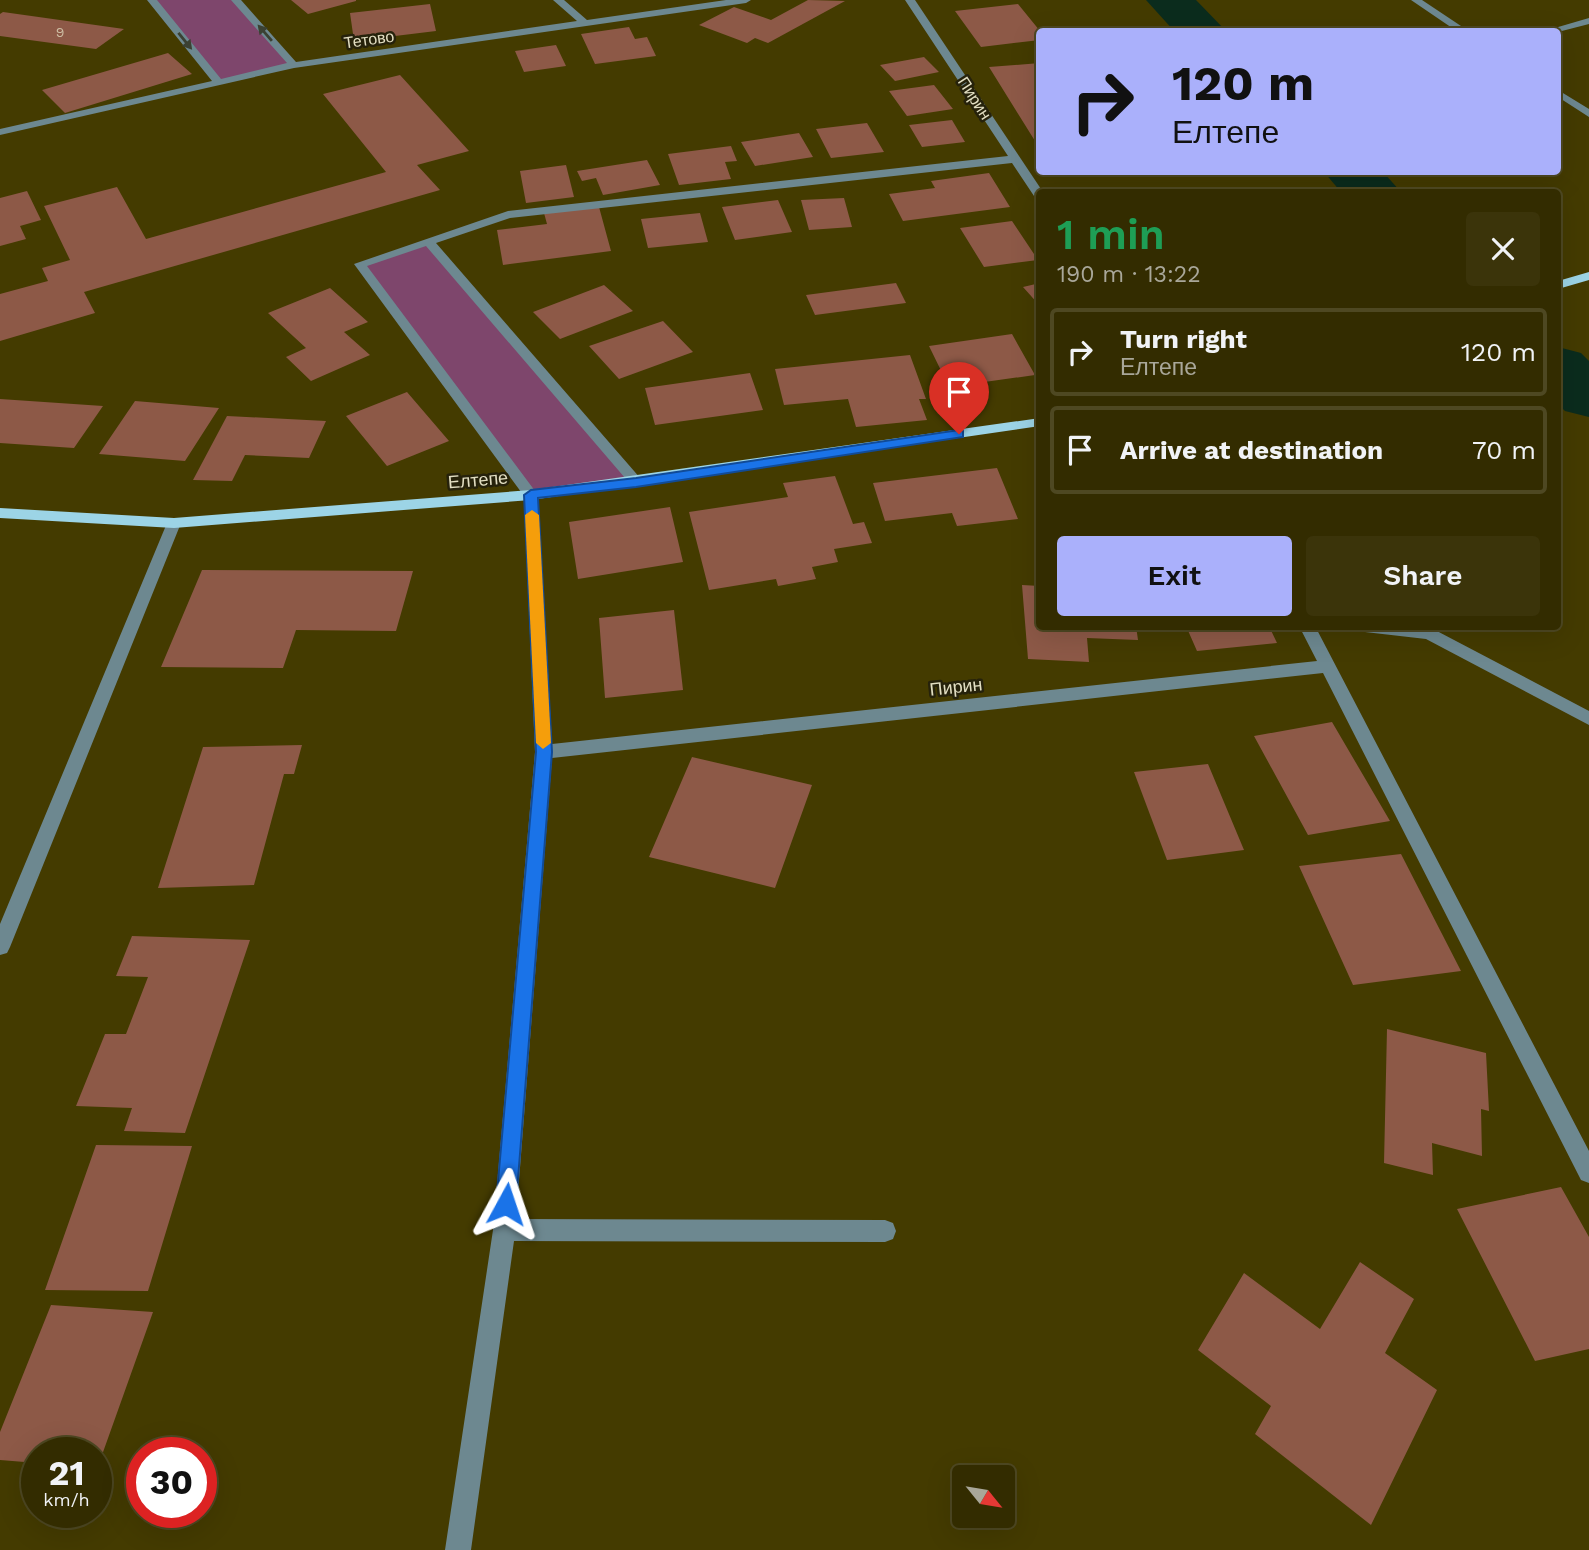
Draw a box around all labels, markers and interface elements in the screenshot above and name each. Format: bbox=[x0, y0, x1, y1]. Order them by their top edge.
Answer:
house number: 9 bbox=[56, 24, 64, 40]
one-way arrow bbox=[257, 24, 273, 42]
street label: Тетово bbox=[343, 27, 395, 52]
one-way arrow bbox=[177, 31, 192, 49]
text: 120 m bbox=[1172, 54, 1314, 112]
icon: right bbox=[1057, 56, 1148, 147]
street label: Пирин bbox=[954, 73, 995, 123]
text: Елтепе bbox=[1172, 113, 1279, 151]
text: 1 min bbox=[1057, 210, 1165, 259]
button: close bbox=[1466, 212, 1540, 286]
text: 190 m · 13:22 bbox=[1057, 261, 1201, 288]
text: Turn right bbox=[1120, 324, 1247, 354]
icon: right bbox=[1061, 333, 1099, 371]
text: 120 m bbox=[1461, 337, 1536, 367]
text: Елтепе bbox=[1120, 354, 1197, 381]
pin bbox=[929, 362, 989, 434]
icon: arrive bbox=[940, 373, 978, 411]
icon: arrive bbox=[1061, 431, 1099, 469]
text: Arrive at destination bbox=[1120, 435, 1383, 465]
text: 70 m bbox=[1472, 435, 1536, 465]
street label: Елтепе bbox=[447, 466, 509, 493]
button: Exit bbox=[1057, 536, 1292, 616]
button: Share bbox=[1306, 536, 1540, 616]
street label: Пирин bbox=[928, 673, 983, 700]
position arrow bbox=[469, 1167, 543, 1241]
speed limit sign: 30 bbox=[126, 1437, 217, 1528]
text: 21 bbox=[49, 1452, 84, 1494]
north arrow bbox=[952, 1465, 1015, 1528]
map controls bbox=[952, 1465, 1015, 1528]
text: km/h bbox=[43, 1489, 90, 1510]

